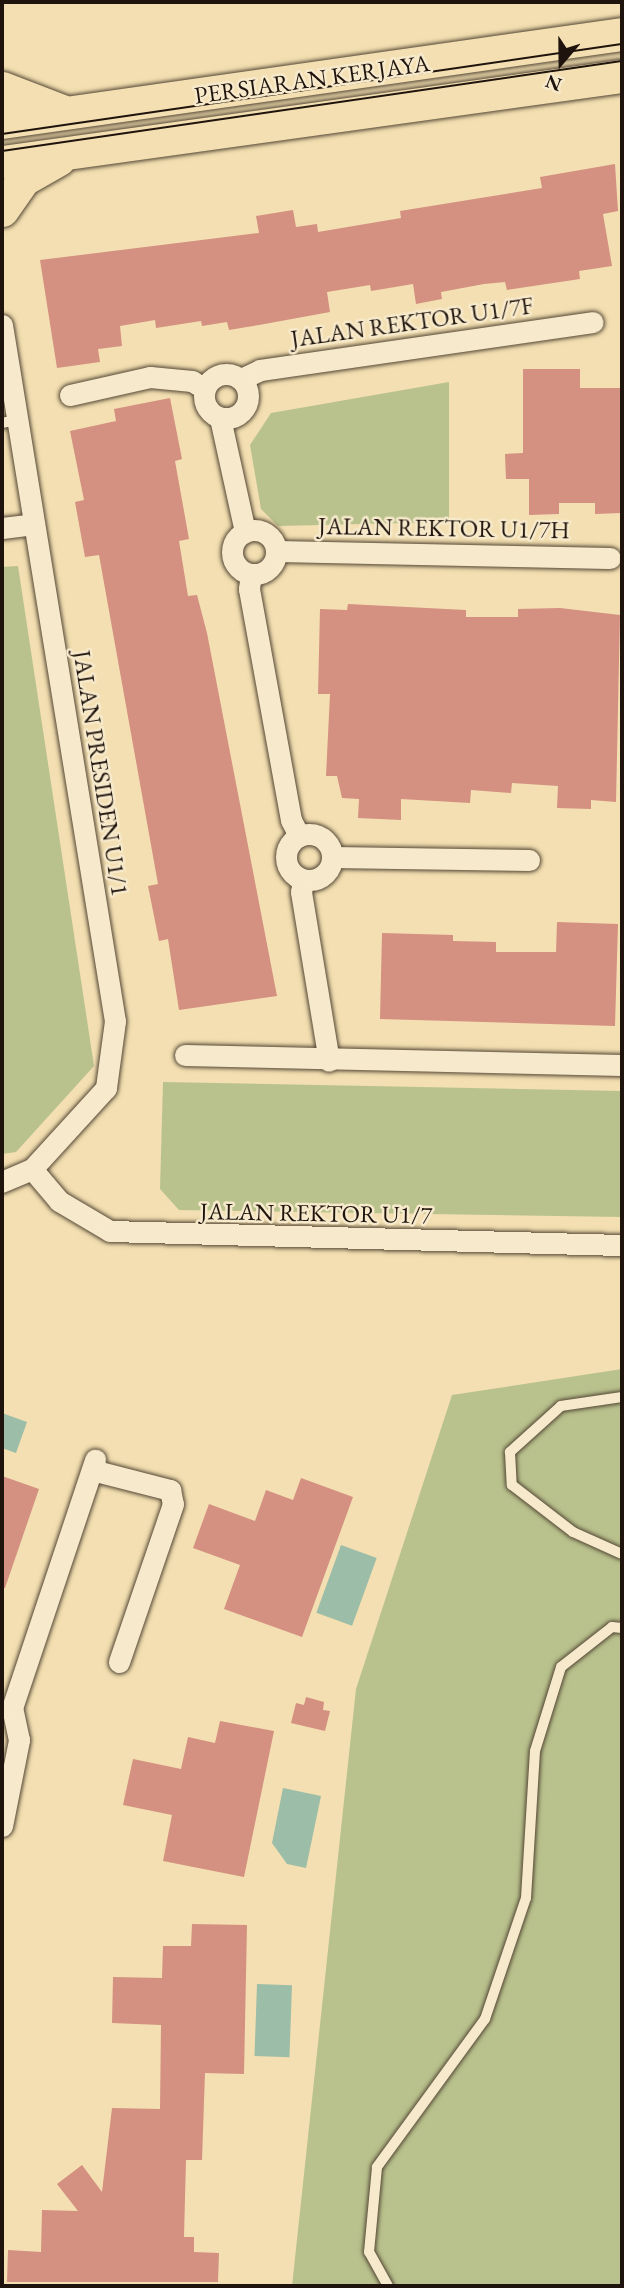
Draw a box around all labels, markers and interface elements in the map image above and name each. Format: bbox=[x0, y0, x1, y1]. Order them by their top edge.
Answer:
north arrow bbox=[526, 28, 596, 98]
street label: PERSIARAN KERJAYA bbox=[192, 48, 432, 110]
text: N bbox=[542, 69, 565, 98]
street label: JALAN REKTOR U1/7F bbox=[289, 291, 535, 353]
street label: JALAN REKTOR U1/7H bbox=[318, 511, 570, 545]
street label: JALAN PRESIDEN U1/1 bbox=[67, 648, 135, 898]
street label: JALAN REKTOR U1/7 bbox=[200, 1197, 432, 1229]

